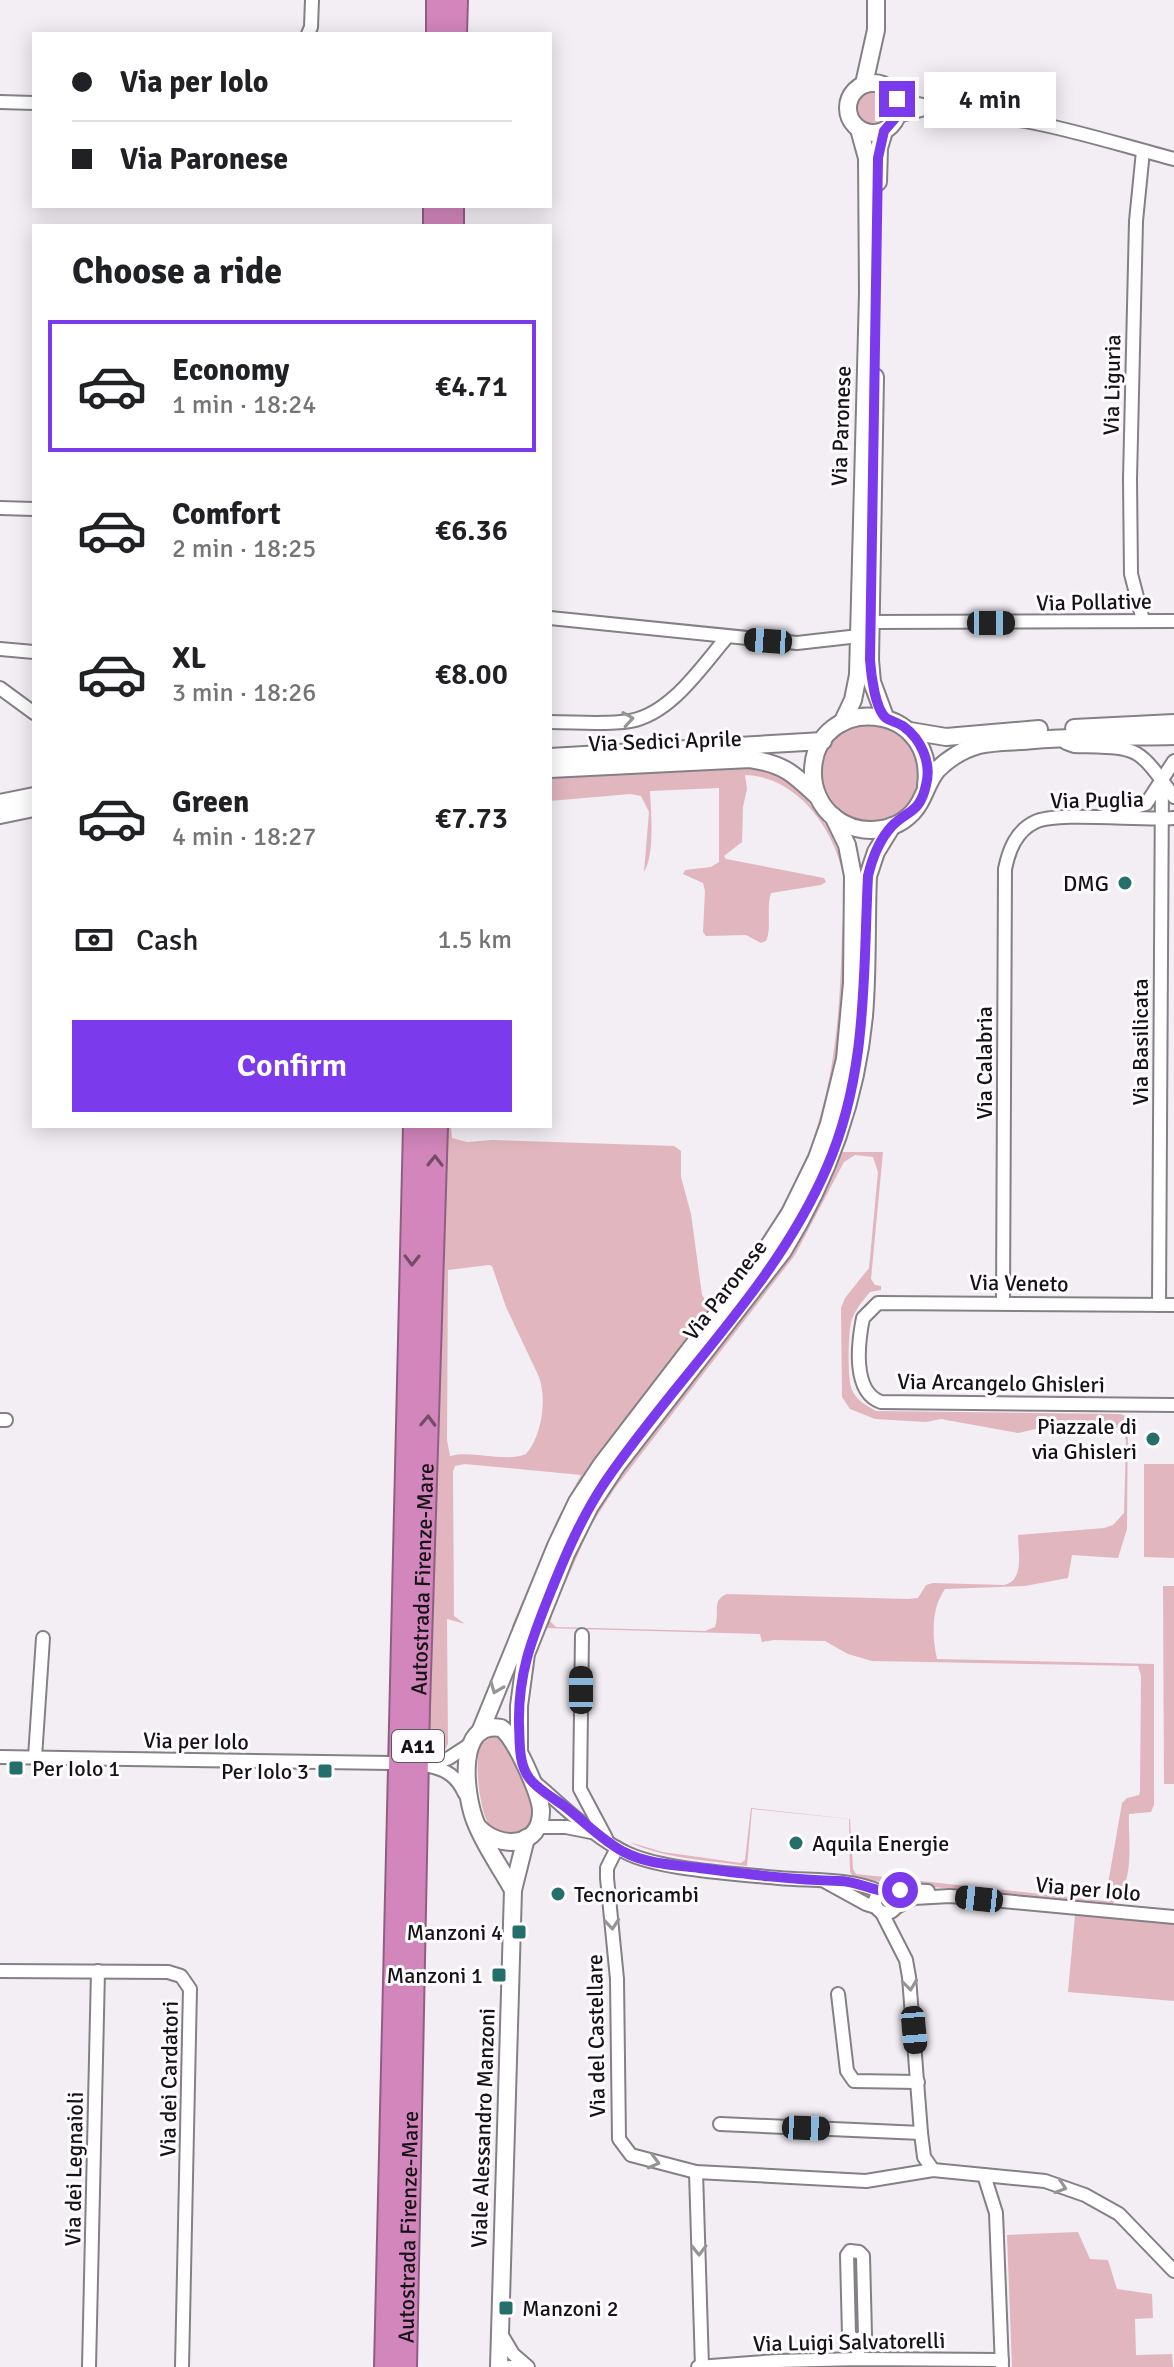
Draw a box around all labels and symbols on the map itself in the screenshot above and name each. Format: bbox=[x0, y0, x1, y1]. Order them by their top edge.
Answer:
callout: 4 min bbox=[925, 71, 1057, 127]
route end bbox=[879, 81, 915, 117]
street label: Via Liguria bbox=[1098, 334, 1126, 436]
street label: Via Paronese bbox=[825, 365, 857, 487]
street label: Via Pollative bbox=[1036, 587, 1152, 617]
car bbox=[967, 611, 1015, 635]
car bbox=[743, 627, 793, 655]
one-way arrow bbox=[621, 711, 634, 728]
street label: Via Sedici Aprile bbox=[588, 725, 742, 757]
street label: Via Puglia bbox=[1050, 786, 1144, 814]
place label: DMG bbox=[1063, 870, 1109, 897]
marker: DMG bbox=[1116, 874, 1134, 892]
street label: Via Basilicata bbox=[1127, 978, 1154, 1106]
street label: Via Calabria bbox=[971, 1006, 998, 1120]
one-way arrow bbox=[427, 1154, 444, 1167]
street label: Via Paronese bbox=[677, 1234, 773, 1346]
one-way arrow bbox=[403, 1254, 421, 1267]
street label: Via Veneto bbox=[969, 1269, 1069, 1297]
street label: Via Arcangelo Ghisleri bbox=[897, 1368, 1105, 1398]
place label: Piazzale di via Ghisleri bbox=[1032, 1413, 1137, 1465]
one-way arrow bbox=[419, 1414, 436, 1427]
marker: Piazzale di via Ghisleri bbox=[1144, 1430, 1162, 1448]
street label: Autostrada Firenze-Mare bbox=[405, 1463, 439, 1696]
car bbox=[569, 1666, 593, 1714]
one-way arrow bbox=[490, 1680, 506, 1694]
street label: Via per Iolo bbox=[143, 1727, 249, 1755]
road number: A11 bbox=[392, 1730, 444, 1762]
place label: Per Iolo 1 bbox=[32, 1755, 120, 1782]
place label: Per Iolo 3 bbox=[221, 1758, 309, 1785]
marker: Per Iolo 1 bbox=[7, 1759, 25, 1777]
marker: Per Iolo 3 bbox=[316, 1762, 334, 1780]
place label: Aquila Energie bbox=[812, 1830, 949, 1857]
marker: Aquila Energie bbox=[787, 1834, 805, 1852]
street label: Via per Iolo bbox=[1034, 1871, 1142, 1907]
route start bbox=[882, 1872, 918, 1908]
place label: Tecnoricambi bbox=[574, 1881, 699, 1908]
marker: Tecnoricambi bbox=[549, 1885, 567, 1903]
car bbox=[954, 1885, 1004, 1913]
one-way arrow bbox=[603, 1917, 620, 1930]
place label: Manzoni 4 bbox=[406, 1919, 503, 1946]
marker: Manzoni 4 bbox=[510, 1923, 528, 1941]
street label: Via del Castellare bbox=[581, 1954, 611, 2118]
place label: Manzoni 1 bbox=[386, 1962, 483, 1989]
marker: Manzoni 1 bbox=[490, 1966, 508, 1984]
one-way arrow bbox=[901, 1979, 918, 1992]
street label: Via dei Cardatori bbox=[154, 2001, 184, 2157]
car bbox=[900, 2005, 928, 2055]
street label: Viale Alessandro Manzoni bbox=[465, 2008, 501, 2248]
street label: Via dei Legnaioli bbox=[59, 2092, 89, 2246]
street label: Autostrada Firenze-Mare bbox=[392, 2111, 424, 2343]
car bbox=[782, 2115, 830, 2141]
one-way arrow bbox=[646, 2152, 660, 2169]
one-way arrow bbox=[1053, 2177, 1067, 2193]
one-way arrow bbox=[691, 2244, 708, 2257]
place label: Manzoni 2 bbox=[522, 2295, 619, 2322]
marker: Manzoni 2 bbox=[497, 2299, 515, 2317]
street label: Via Luigi Salvatorelli bbox=[753, 2327, 945, 2357]

